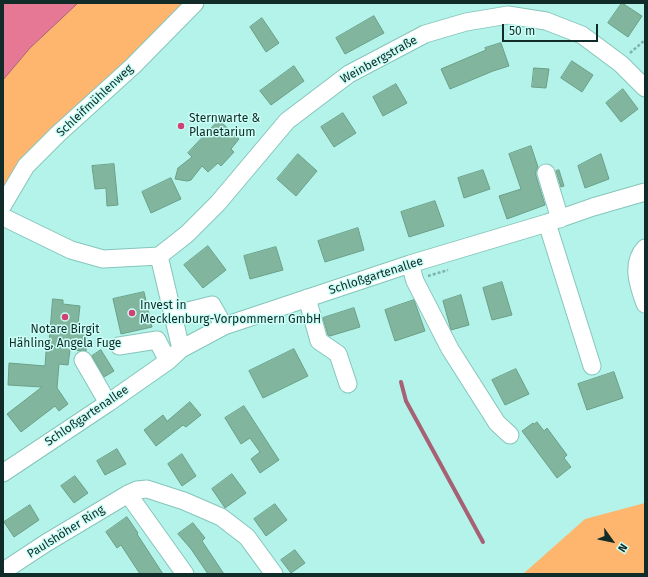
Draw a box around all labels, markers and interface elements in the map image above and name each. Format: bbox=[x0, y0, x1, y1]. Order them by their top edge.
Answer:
scale bar bbox=[504, 16, 600, 42]
text: 50 m bbox=[509, 24, 535, 38]
street label: Weinbergstraße bbox=[338, 33, 420, 87]
street label: Schleifmühlenweg bbox=[54, 62, 136, 140]
place label: Sternwarte & Planetarium bbox=[189, 112, 260, 140]
marker: Sternwarte & Planetarium bbox=[176, 121, 186, 131]
street label: Schloßgartenallee bbox=[327, 254, 425, 298]
place label: Invest in Mecklenburg-Vorpommern GmbH bbox=[140, 299, 321, 327]
marker: Invest in Mecklenburg-Vorpommern GmbH bbox=[127, 308, 137, 318]
marker: Notare Birgit Hähling, Angela Fuge bbox=[60, 312, 70, 322]
place label: Notare Birgit Hähling, Angela Fuge bbox=[9, 323, 121, 351]
street label: Schloßgartenallee bbox=[42, 383, 132, 449]
street label: Paulshöher Ring bbox=[25, 503, 107, 561]
north arrow bbox=[592, 521, 632, 561]
text: N bbox=[615, 541, 630, 554]

